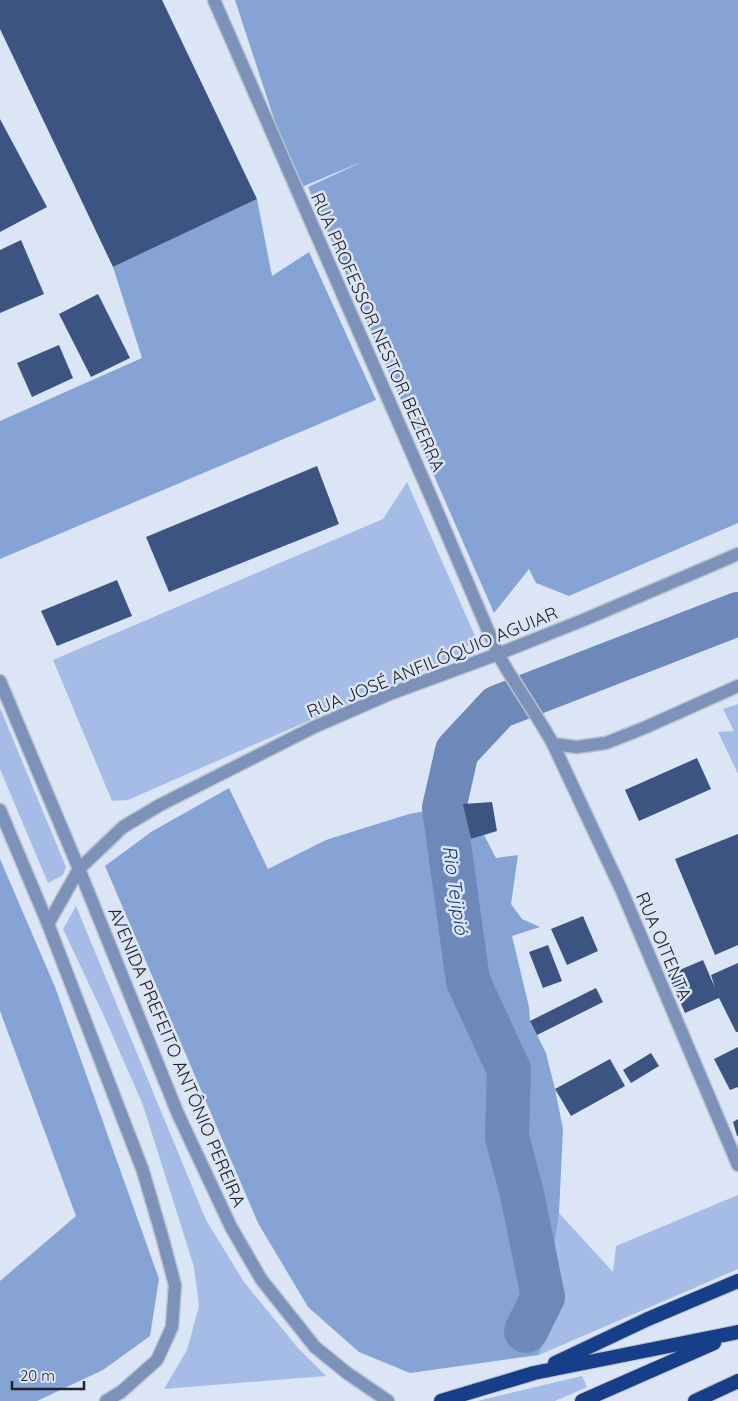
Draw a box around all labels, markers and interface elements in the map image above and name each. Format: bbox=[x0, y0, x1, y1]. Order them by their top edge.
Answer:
street label: RUA PROFESSOR NESTOR BEZERRA bbox=[306, 189, 450, 476]
street label: RUA JOSÉ ANFILÓQUIO AGUIAR bbox=[303, 601, 561, 723]
water label: Rio Tejipió bbox=[438, 844, 474, 938]
street label: RUA OITENTA bbox=[631, 888, 697, 1004]
street label: AVENIDA PREFEITO ANTÔNIO PEREIRA bbox=[103, 904, 251, 1211]
scale bar bbox=[12, 1358, 85, 1390]
text: 20 m bbox=[20, 1366, 55, 1385]

